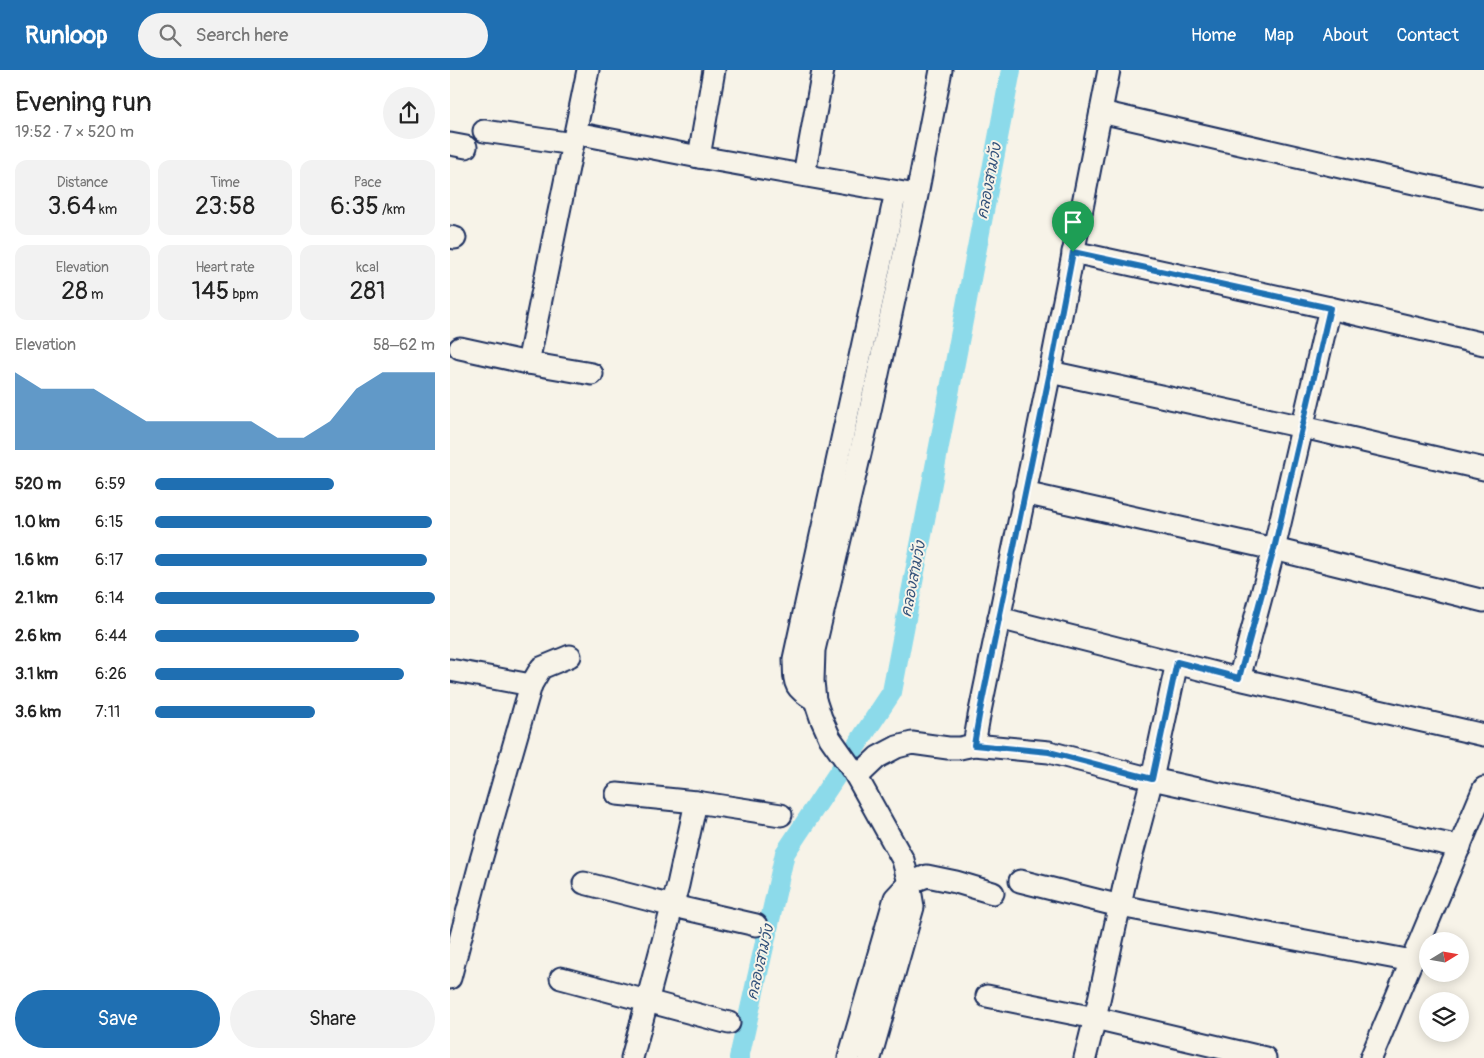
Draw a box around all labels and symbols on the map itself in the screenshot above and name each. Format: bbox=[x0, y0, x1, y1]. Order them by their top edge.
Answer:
water label: คลองสามวัง bbox=[973, 140, 1006, 220]
pin bbox=[1052, 201, 1094, 252]
water label: คลองสามวัง bbox=[897, 538, 930, 618]
water label: คลองสามวัง bbox=[743, 921, 779, 1002]
north arrow bbox=[1419, 932, 1469, 982]

